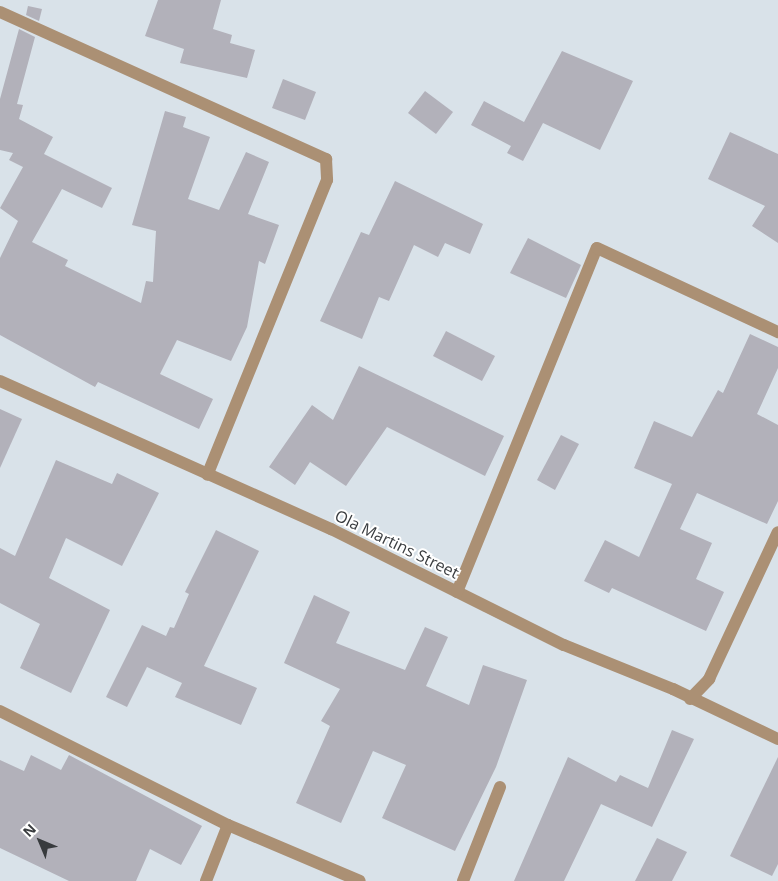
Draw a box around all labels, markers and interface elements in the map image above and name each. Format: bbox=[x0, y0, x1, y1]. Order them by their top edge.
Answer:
street label: Ola Martins Street bbox=[332, 506, 462, 582]
north arrow bbox=[15, 816, 65, 866]
text: N bbox=[18, 819, 40, 841]

